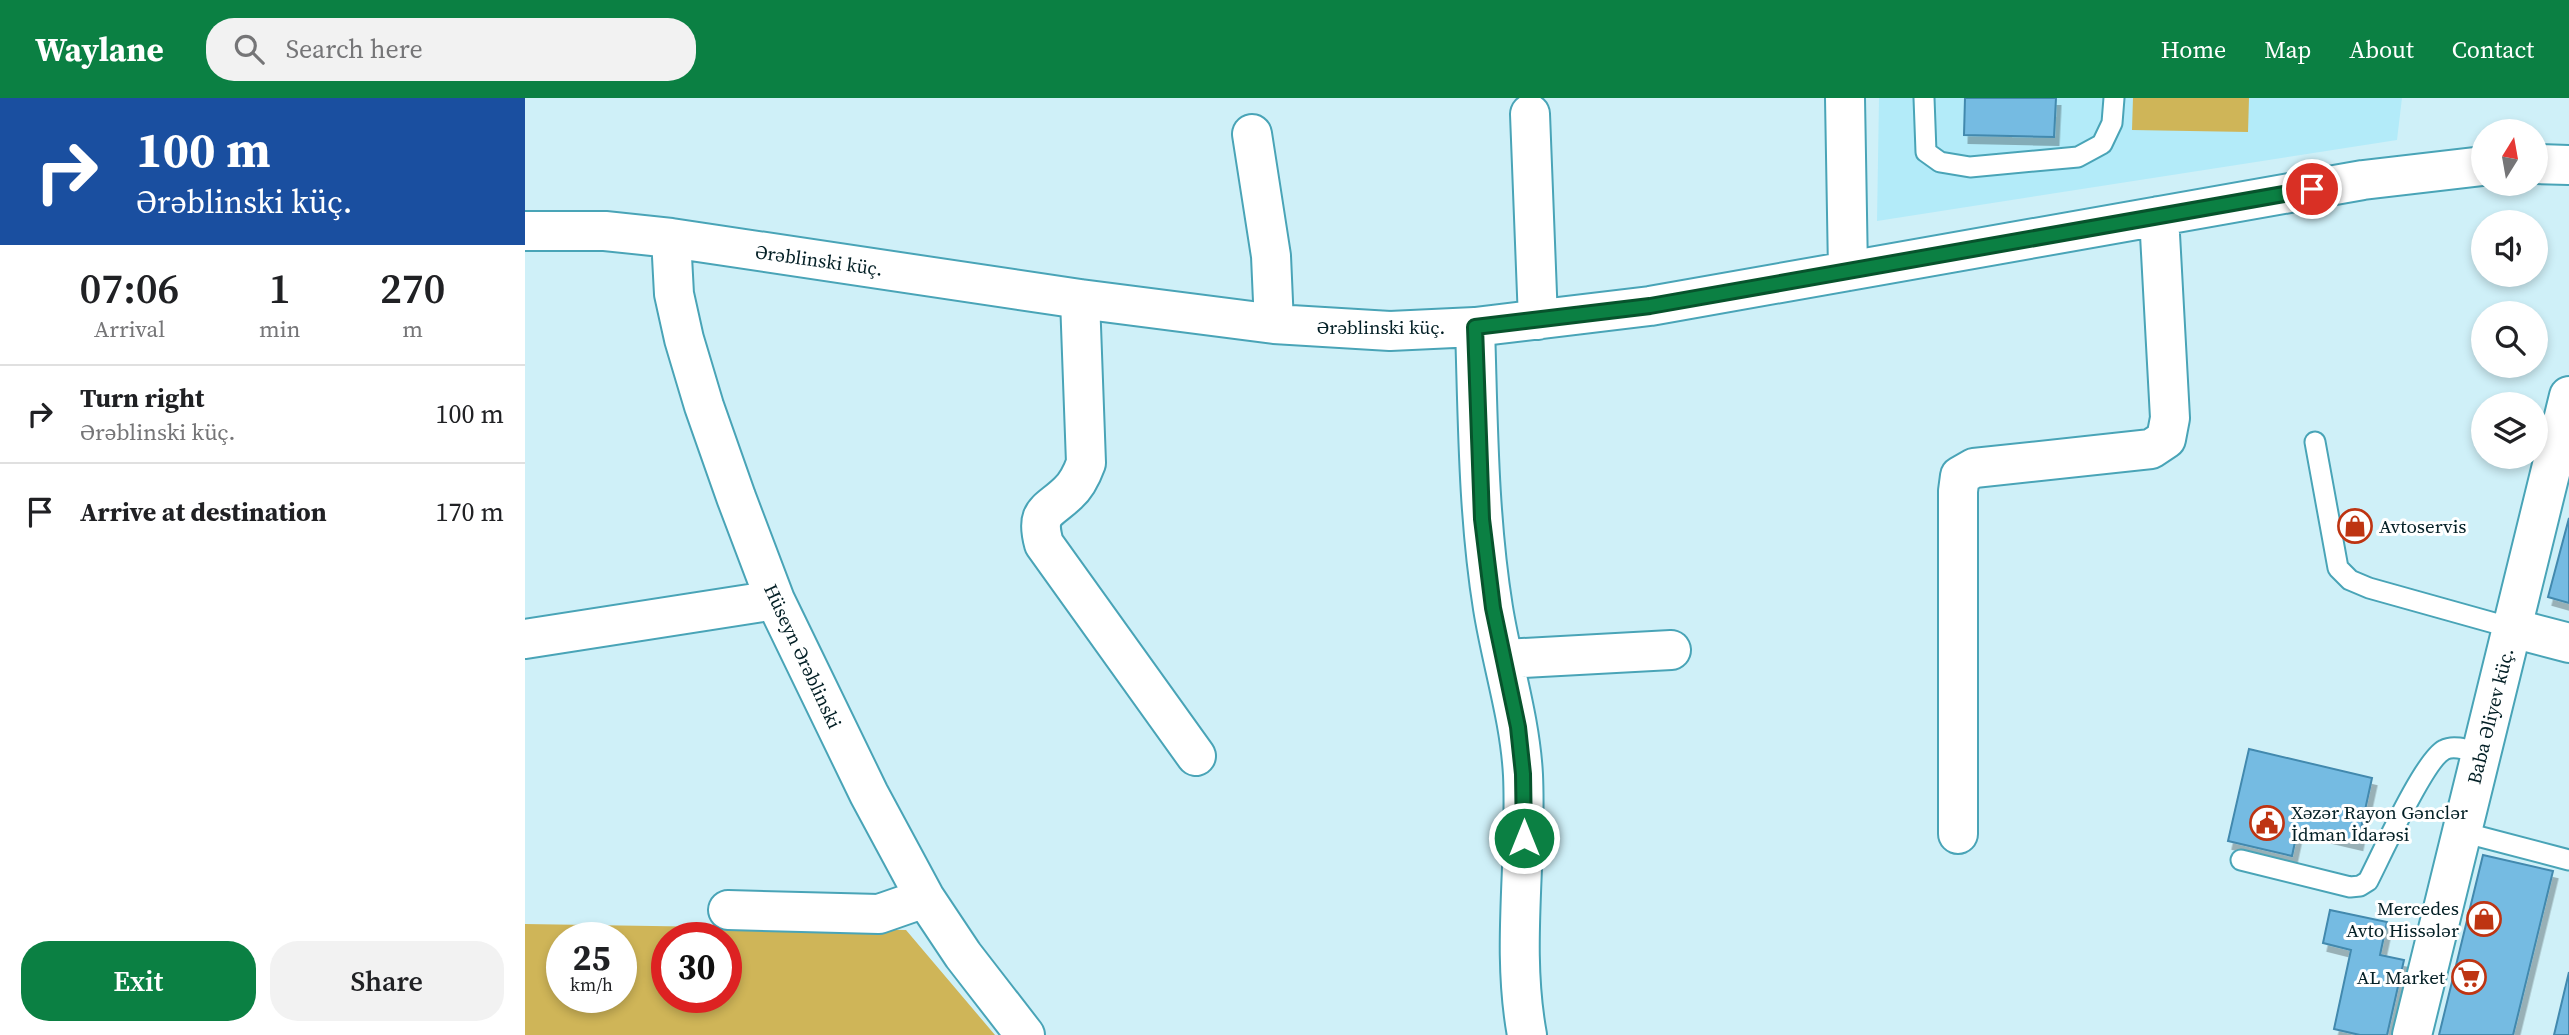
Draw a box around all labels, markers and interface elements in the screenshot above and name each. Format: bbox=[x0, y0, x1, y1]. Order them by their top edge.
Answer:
search box bbox=[206, 18, 696, 81]
text: Waylane bbox=[35, 27, 164, 72]
icon: search bbox=[230, 30, 268, 68]
text: Search here bbox=[286, 31, 423, 67]
text: Home bbox=[2161, 33, 2226, 66]
text: Map bbox=[2264, 33, 2311, 66]
text: About bbox=[2349, 33, 2414, 66]
text: Contact bbox=[2452, 33, 2534, 66]
text: 100 m bbox=[136, 116, 271, 183]
north arrow bbox=[2471, 119, 2548, 196]
map controls bbox=[2471, 119, 2548, 469]
icon: right bbox=[21, 126, 112, 217]
pin bbox=[2282, 159, 2342, 219]
icon: arrive bbox=[2293, 170, 2331, 208]
text: Ərəblinski küç. bbox=[136, 180, 352, 224]
button: sound bbox=[2471, 210, 2548, 287]
street label: Ərəblinski küç. bbox=[754, 238, 884, 282]
text: 07:06 bbox=[79, 259, 179, 317]
text: 1 bbox=[269, 259, 291, 317]
text: 270 bbox=[380, 259, 445, 317]
button: search bbox=[2471, 301, 2548, 378]
text: Arrival bbox=[94, 313, 165, 345]
text: min bbox=[259, 313, 300, 345]
text: m bbox=[402, 313, 423, 345]
street label: Ərəblinski küç. bbox=[1317, 314, 1445, 340]
text: Turn right bbox=[80, 380, 204, 416]
button: layers bbox=[2471, 392, 2548, 469]
icon: right bbox=[21, 395, 59, 433]
text: 100 m bbox=[436, 396, 504, 432]
text: Ərəblinski küç. bbox=[80, 416, 235, 448]
icon: arrive bbox=[21, 493, 59, 531]
text: Arrive at destination bbox=[80, 494, 327, 530]
text: 170 m bbox=[436, 494, 504, 530]
shop icon: Avtoservis bbox=[2336, 507, 2374, 545]
place label: Avtoservis bbox=[2379, 513, 2467, 539]
street label: Hüseyn Ərəblinski bbox=[758, 579, 848, 733]
street label: Baba Əliyev küç. bbox=[2461, 645, 2519, 787]
place label: Xəzər Rayon Gənclər İdman İdarəsi bbox=[2291, 799, 2468, 847]
position arrow bbox=[1487, 801, 1561, 875]
public building icon: Xəzər Rayon Gənclər İdman İdarəsi bbox=[2248, 804, 2286, 842]
place label: Mercedes Avto Hissələr bbox=[2346, 895, 2459, 943]
shop icon: Mercedes Avto Hissələr bbox=[2465, 900, 2503, 938]
speed limit sign: 30 bbox=[651, 922, 742, 1013]
text: 25 bbox=[573, 934, 610, 982]
button: Exit bbox=[21, 941, 256, 1021]
button: Share bbox=[270, 941, 504, 1021]
supermarket icon: AL Market bbox=[2450, 958, 2488, 996]
place label: AL Market bbox=[2357, 964, 2446, 990]
text: km/h bbox=[570, 972, 613, 997]

